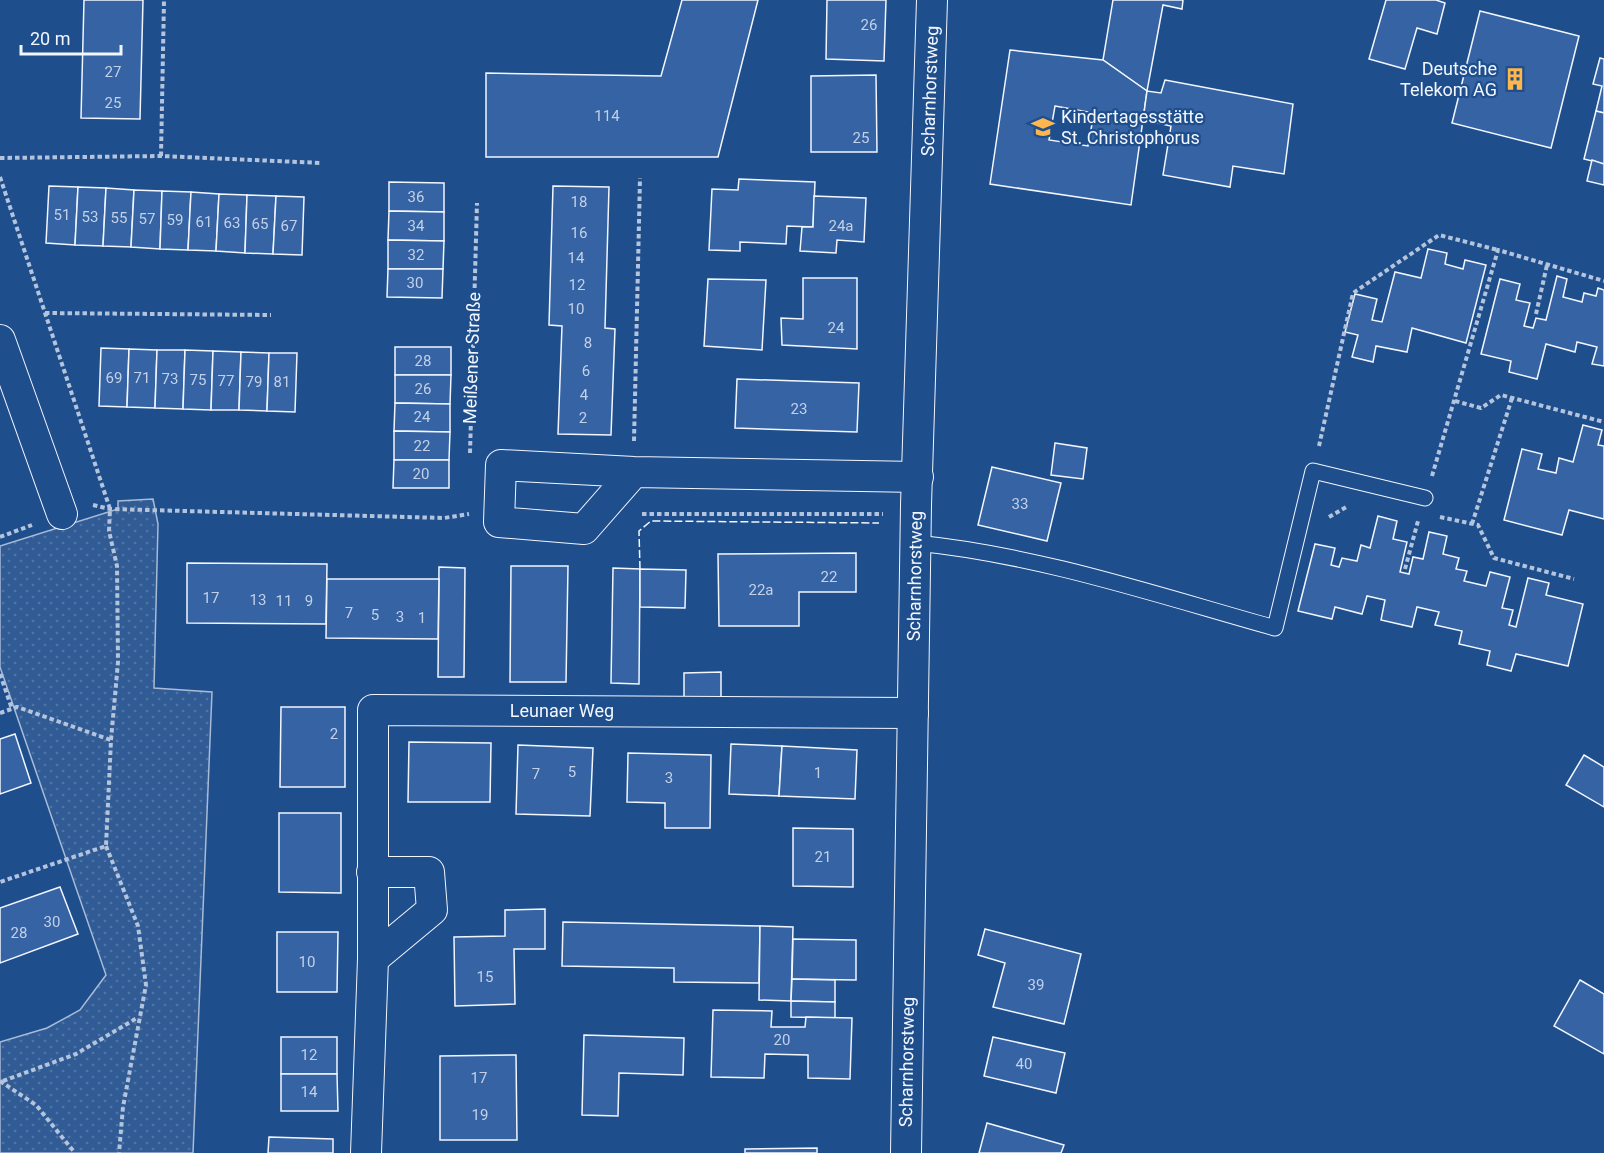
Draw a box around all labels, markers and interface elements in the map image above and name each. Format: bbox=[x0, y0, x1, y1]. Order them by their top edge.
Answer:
house number: 26 bbox=[861, 16, 877, 34]
scale bar bbox=[21, 18, 122, 56]
street label: Scharnhorstweg bbox=[917, 25, 942, 157]
text: 20 m bbox=[30, 28, 70, 49]
place label: Deutsche Telekom AG bbox=[1400, 58, 1497, 100]
house number: 27 bbox=[105, 63, 121, 81]
building icon: Deutsche Telekom AG bbox=[1502, 66, 1528, 92]
house number: 25 bbox=[105, 94, 121, 112]
place label: Kindertagesstätte St. Christophorus bbox=[1061, 106, 1204, 148]
house number: 114 bbox=[594, 107, 620, 125]
school or university icon: Kindertagesstätte St. Christophorus bbox=[1030, 114, 1056, 140]
house number: 25 bbox=[853, 129, 869, 147]
house number: 36 bbox=[408, 188, 424, 206]
house number: 18 bbox=[571, 193, 587, 211]
house number: 51 bbox=[54, 206, 70, 224]
house number: 53 bbox=[82, 208, 98, 226]
house number: 55 bbox=[111, 209, 127, 227]
house number: 57 bbox=[139, 210, 155, 228]
house number: 59 bbox=[167, 211, 183, 229]
house number: 61 bbox=[196, 213, 212, 231]
house number: 63 bbox=[224, 214, 240, 232]
house number: 65 bbox=[252, 215, 268, 233]
house number: 67 bbox=[281, 217, 297, 235]
house number: 34 bbox=[408, 217, 425, 235]
house number: 24a bbox=[828, 217, 854, 235]
house number: 16 bbox=[571, 224, 587, 242]
house number: 32 bbox=[408, 246, 424, 264]
house number: 14 bbox=[568, 249, 585, 267]
house number: 30 bbox=[407, 274, 423, 292]
house number: 12 bbox=[569, 276, 585, 294]
street label: Meißener Straße bbox=[459, 292, 484, 424]
house number: 10 bbox=[568, 300, 584, 318]
house number: 24 bbox=[828, 319, 845, 337]
house number: 8 bbox=[584, 334, 592, 352]
house number: 28 bbox=[415, 352, 431, 370]
house number: 6 bbox=[582, 362, 590, 380]
house number: 69 bbox=[106, 369, 122, 387]
house number: 71 bbox=[134, 369, 150, 387]
house number: 73 bbox=[162, 370, 178, 388]
house number: 75 bbox=[190, 371, 206, 389]
house number: 77 bbox=[218, 372, 234, 390]
house number: 79 bbox=[246, 373, 262, 391]
house number: 81 bbox=[274, 373, 290, 391]
house number: 26 bbox=[415, 380, 431, 398]
house number: 4 bbox=[580, 386, 589, 404]
house number: 23 bbox=[791, 400, 807, 418]
house number: 24 bbox=[414, 408, 431, 426]
house number: 2 bbox=[579, 409, 587, 427]
house number: 22 bbox=[414, 437, 430, 455]
house number: 20 bbox=[413, 465, 429, 483]
house number: 33 bbox=[1012, 495, 1028, 513]
street label: Scharnhorstweg bbox=[903, 511, 926, 641]
house number: 22 bbox=[821, 568, 837, 586]
house number: 22a bbox=[748, 581, 774, 599]
house number: 17 bbox=[203, 589, 219, 607]
house number: 13 bbox=[250, 591, 266, 609]
house number: 11 bbox=[276, 592, 292, 610]
house number: 9 bbox=[305, 592, 313, 610]
house number: 7 bbox=[345, 604, 353, 622]
house number: 5 bbox=[371, 606, 379, 624]
house number: 3 bbox=[396, 608, 404, 626]
house number: 1 bbox=[418, 609, 426, 627]
street label: Leunaer Weg bbox=[510, 700, 614, 721]
house number: 2 bbox=[330, 725, 338, 743]
house number: 5 bbox=[568, 763, 576, 781]
house number: 1 bbox=[814, 764, 822, 782]
house number: 7 bbox=[532, 765, 540, 783]
house number: 3 bbox=[665, 769, 673, 787]
house number: 21 bbox=[815, 848, 831, 866]
house number: 30 bbox=[44, 913, 60, 931]
house number: 28 bbox=[11, 924, 27, 942]
house number: 10 bbox=[299, 953, 315, 971]
house number: 15 bbox=[477, 968, 493, 986]
house number: 39 bbox=[1028, 976, 1044, 994]
street label: Scharnhorstweg bbox=[895, 997, 918, 1127]
house number: 20 bbox=[774, 1031, 790, 1049]
house number: 12 bbox=[301, 1046, 317, 1064]
house number: 40 bbox=[1016, 1055, 1032, 1073]
house number: 17 bbox=[471, 1069, 487, 1087]
house number: 14 bbox=[301, 1083, 318, 1101]
house number: 19 bbox=[472, 1106, 488, 1124]

